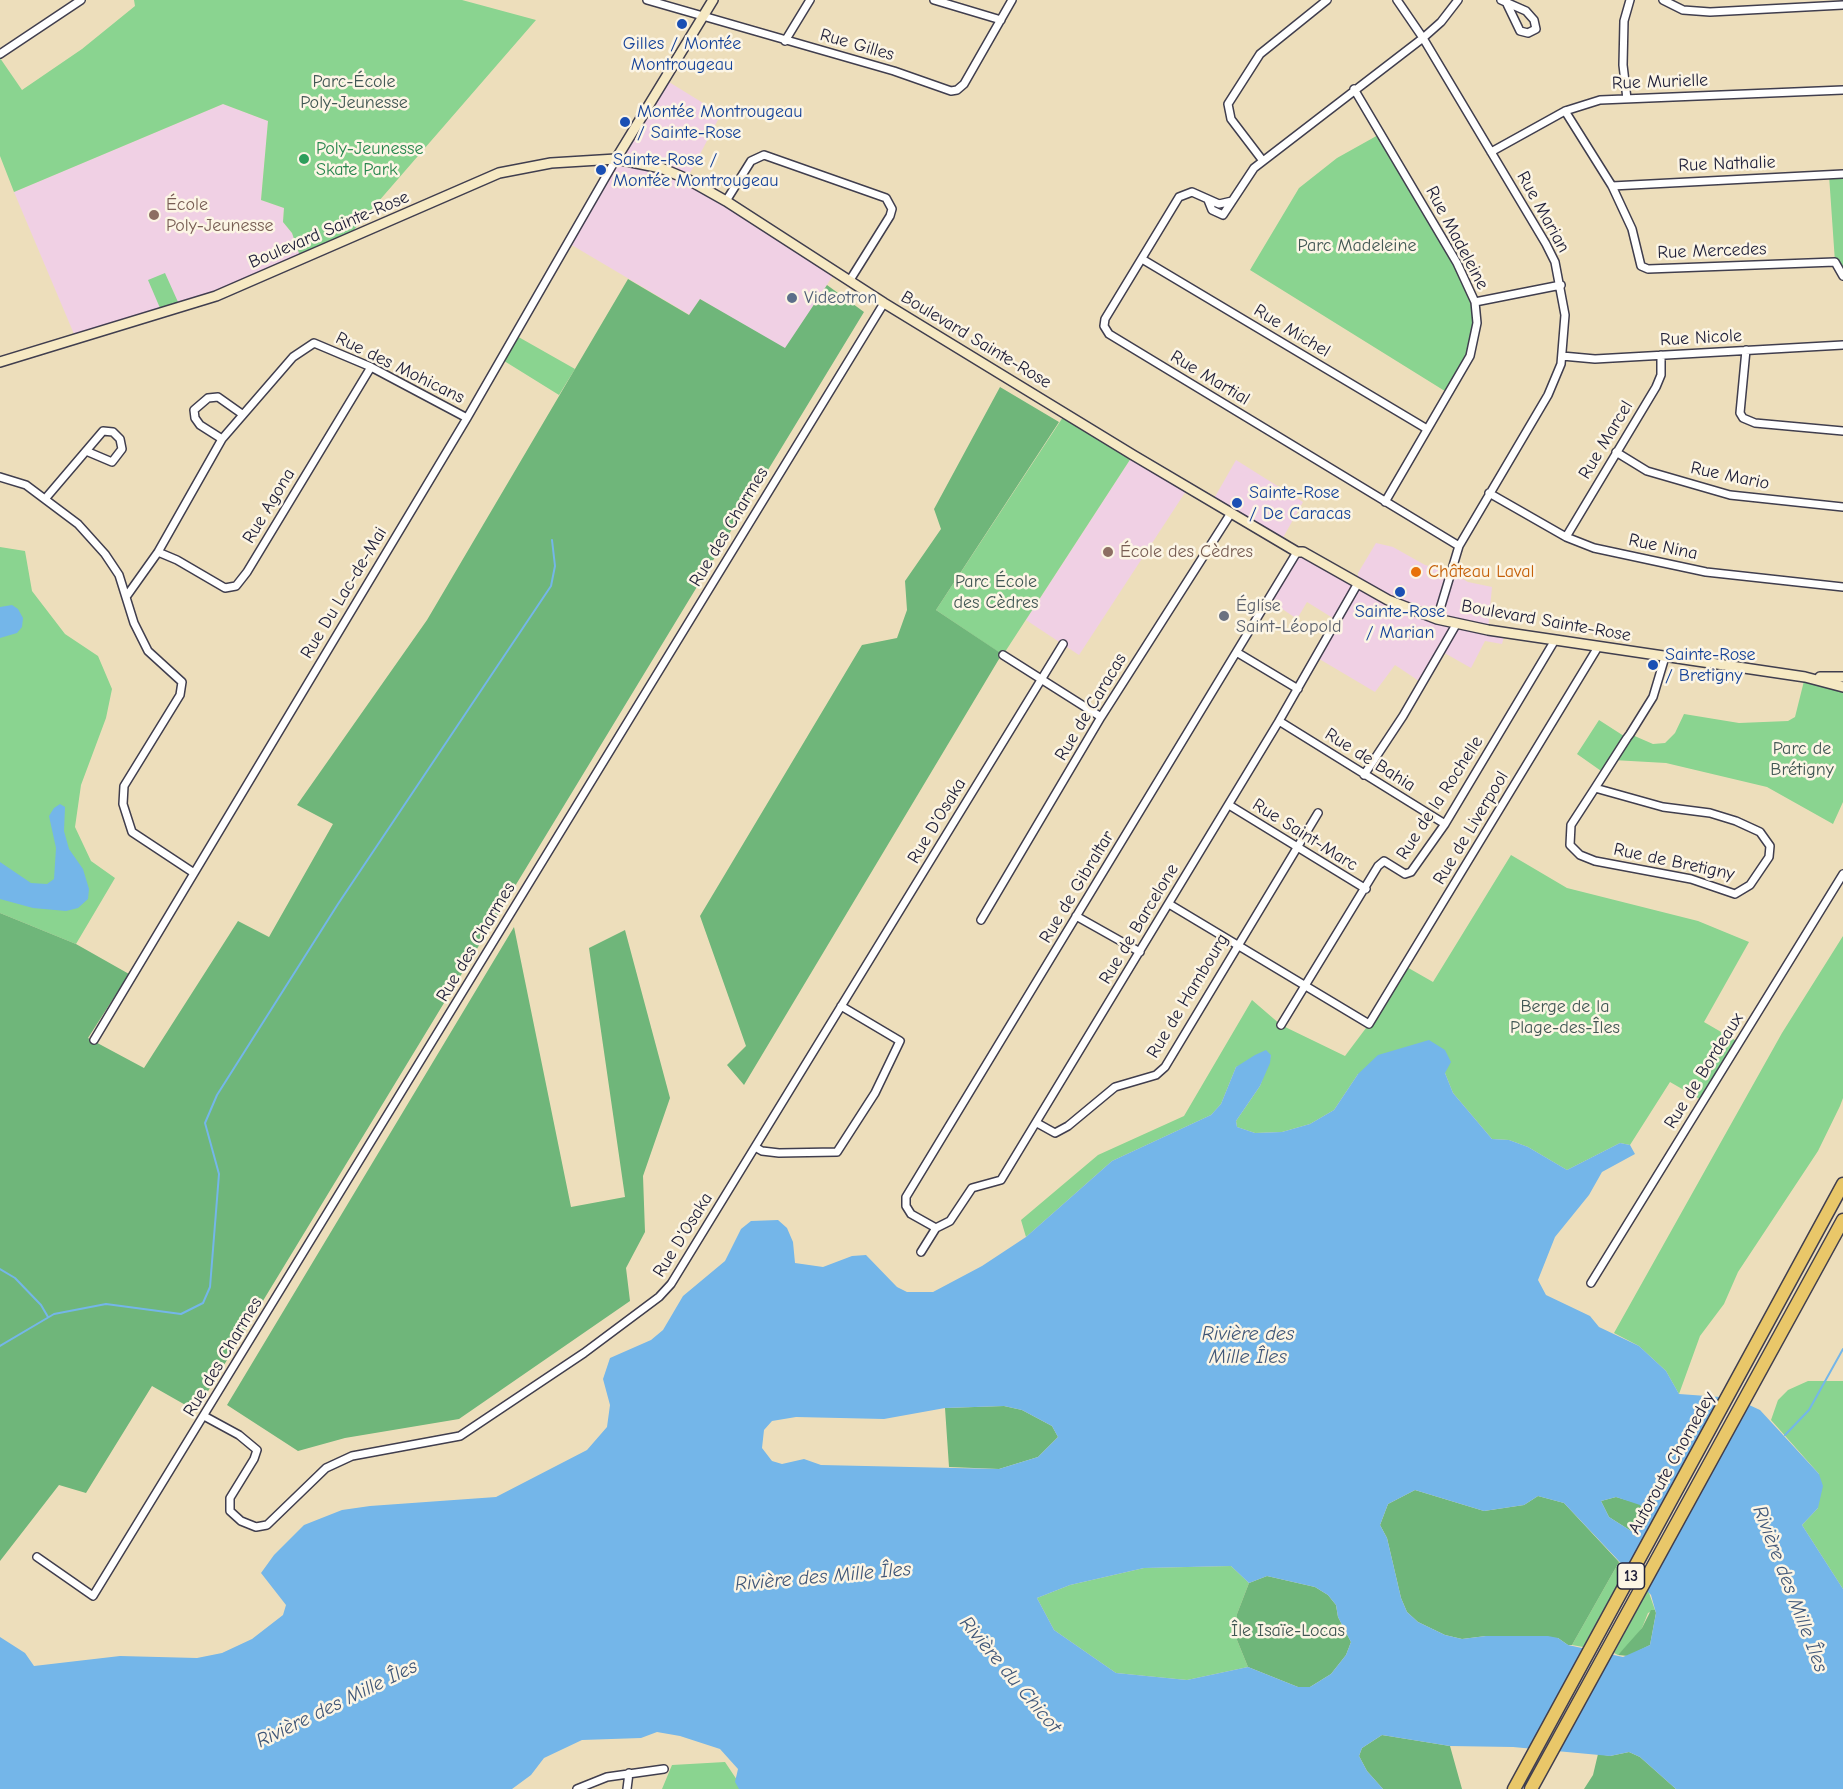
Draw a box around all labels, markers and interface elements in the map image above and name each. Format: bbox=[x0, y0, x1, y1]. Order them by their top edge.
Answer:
marker: Gilles / Montée Montrougeau bbox=[675, 17, 689, 31]
street label: Rue Gilles bbox=[817, 24, 897, 66]
place label: Gilles / Montée Montrougeau bbox=[623, 33, 741, 76]
street label: Rue Murielle bbox=[1611, 70, 1709, 94]
park label: Parc-École Poly-Jeunesse bbox=[300, 71, 408, 113]
place label: Montée Montrougeau / Sainte-Rose bbox=[637, 101, 803, 144]
marker: Montée Montrougeau / Sainte-Rose bbox=[618, 115, 632, 129]
place label: Poly-Jeunesse Skate Park bbox=[316, 138, 423, 180]
place label: Sainte-Rose / Montée Montrougeau bbox=[613, 149, 779, 192]
marker: Poly-Jeunesse Skate Park bbox=[297, 152, 311, 166]
street label: Rue Nathalie bbox=[1678, 152, 1776, 176]
marker: Sainte-Rose / Montée Montrougeau bbox=[594, 163, 608, 177]
street label: Rue Marian bbox=[1512, 167, 1574, 257]
street label: Rue Madeleine bbox=[1421, 183, 1493, 293]
street label: Boulevard Sainte-Rose bbox=[246, 186, 412, 274]
place label: École Poly-Jeunesse bbox=[166, 194, 273, 236]
marker: École Poly-Jeunesse bbox=[147, 208, 161, 222]
park label: Parc Madeleine bbox=[1298, 235, 1416, 257]
street label: Rue Mercedes bbox=[1657, 238, 1767, 264]
street label: Boulevard Sainte-Rose bbox=[897, 286, 1055, 394]
place label: Videotron bbox=[804, 287, 877, 309]
marker: Videotron bbox=[785, 291, 799, 305]
street label: Rue Michel bbox=[1250, 300, 1334, 362]
street label: Rue Nicole bbox=[1659, 325, 1743, 351]
street label: Rue des Mohicans bbox=[332, 327, 468, 409]
street label: Rue Martial bbox=[1166, 346, 1254, 410]
street label: Rue Marcel bbox=[1574, 397, 1638, 483]
street label: Rue Mario bbox=[1689, 457, 1771, 495]
street label: Rue des Charmes bbox=[685, 463, 773, 591]
street label: Rue Agona bbox=[238, 465, 300, 547]
place label: Sainte-Rose / De Caracas bbox=[1249, 482, 1351, 524]
marker: Sainte-Rose / De Caracas bbox=[1230, 496, 1244, 510]
street label: Rue Du Lac-de-Mai bbox=[296, 523, 392, 663]
street label: Rue Nina bbox=[1626, 529, 1700, 565]
place label: École des Cèdres bbox=[1120, 541, 1253, 563]
marker: École des Cèdres bbox=[1101, 545, 1115, 559]
place label: Château Laval bbox=[1428, 561, 1535, 583]
marker: Château Laval bbox=[1409, 565, 1423, 579]
park label: Parc École des Cèdres bbox=[954, 571, 1038, 614]
marker: Sainte-Rose / Marian bbox=[1393, 585, 1407, 599]
place label: Église Saint-Léopold bbox=[1236, 595, 1341, 638]
street label: Boulevard Sainte-Rose bbox=[1459, 595, 1633, 647]
place label: Sainte-Rose / Marian bbox=[1355, 601, 1445, 644]
marker: Église Saint-Léopold bbox=[1217, 609, 1231, 623]
place label: Sainte-Rose / Bretigny bbox=[1665, 644, 1756, 686]
street label: Rue de Caracas bbox=[1050, 649, 1132, 765]
marker: Sainte-Rose / Bretigny bbox=[1646, 658, 1660, 672]
street label: Rue de Bahia bbox=[1321, 724, 1419, 796]
street label: Rue de la Rochelle bbox=[1392, 732, 1488, 864]
park label: Parc de Brétigny bbox=[1770, 738, 1834, 780]
street label: Rue de Liverpool bbox=[1429, 767, 1513, 889]
street label: Rue D'Osaka bbox=[903, 774, 971, 868]
street label: Rue Saint-Marc bbox=[1248, 794, 1362, 876]
street label: Rue de Gibraltar bbox=[1035, 827, 1119, 947]
street label: Rue de Bretigny bbox=[1611, 839, 1737, 885]
street label: Rue de Barcelone bbox=[1095, 860, 1183, 988]
street label: Rue des Charmes bbox=[432, 878, 520, 1006]
street label: Rue de Hambourg bbox=[1142, 930, 1234, 1062]
park label: Berge de la Plage-des-Îles bbox=[1510, 996, 1620, 1038]
street label: Rue de Bordeaux bbox=[1660, 1009, 1748, 1133]
street label: Rue D'Osaka bbox=[648, 1189, 718, 1281]
street label: Rue des Charmes bbox=[179, 1293, 267, 1421]
water label: Rivière des Mille Îles bbox=[1202, 1322, 1294, 1369]
street label: Autoroute Chomedey bbox=[1624, 1388, 1720, 1538]
water label: Rivière des Mille Îles bbox=[1747, 1502, 1833, 1676]
water label: Rivière des Mille Îles bbox=[734, 1557, 912, 1597]
road number: 13 bbox=[1618, 1563, 1644, 1589]
water label: Rivière du Chicot bbox=[954, 1612, 1066, 1738]
park label: Île Isaïe-Locas bbox=[1231, 1620, 1345, 1642]
water label: Rivière des Mille Îles bbox=[252, 1655, 422, 1753]

